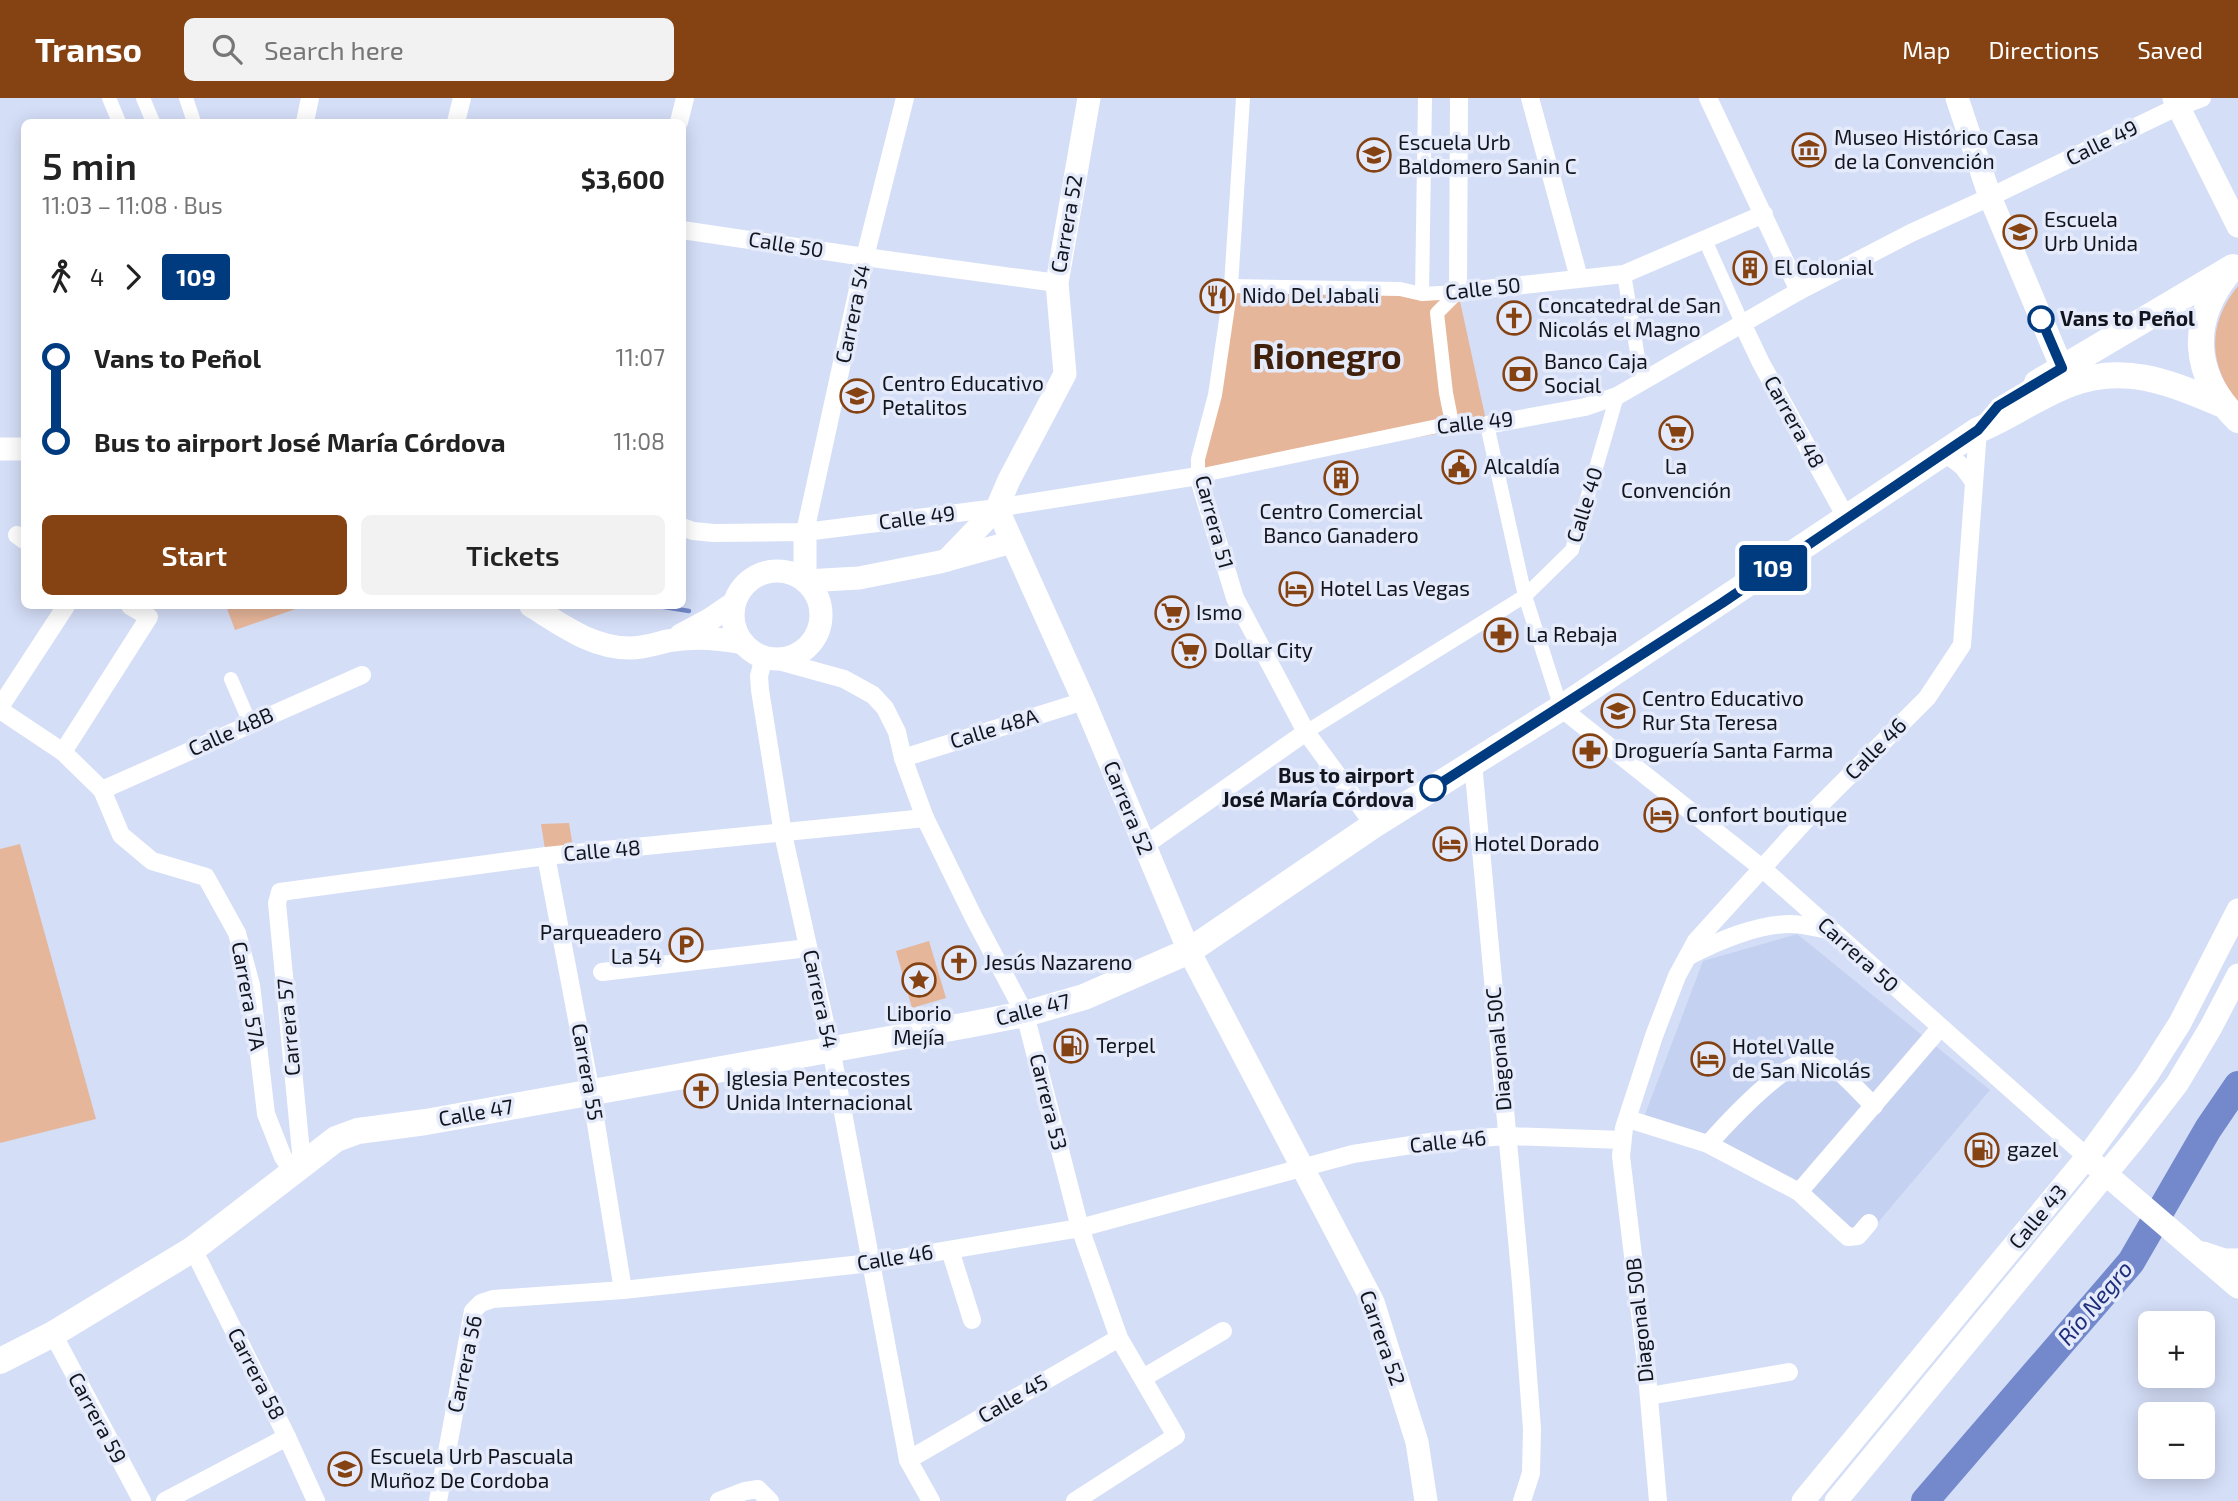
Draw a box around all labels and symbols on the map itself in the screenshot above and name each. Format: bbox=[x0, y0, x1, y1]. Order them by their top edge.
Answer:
street label: Calle 49 bbox=[2061, 114, 2141, 170]
place label: Museo Histórico Casa de la Convención bbox=[1834, 124, 2039, 173]
place label: Escuela Urb Baldomero Sanin C bbox=[1398, 129, 1577, 178]
museum icon: Museo Histórico Casa de la Convención bbox=[1790, 131, 1828, 169]
school or university icon: Escuela Urb Baldomero Sanin C bbox=[1355, 136, 1393, 174]
street label: Carrera 52 bbox=[1045, 173, 1086, 275]
place label: Escuela Urb Unida bbox=[2044, 206, 2138, 255]
school or university icon: Escuela Urb Unida bbox=[2001, 213, 2039, 251]
street label: Calle 50 bbox=[747, 225, 826, 262]
building icon: El Colonial bbox=[1731, 249, 1769, 287]
place label: El Colonial bbox=[1774, 254, 1874, 279]
street label: Carrera 54 bbox=[829, 262, 874, 365]
street label: Calle 50 bbox=[1444, 271, 1522, 304]
restaurant icon: Nido Del Jabali bbox=[1198, 277, 1236, 315]
place label: Nido Del Jabali bbox=[1242, 282, 1379, 307]
place label: Concatedral de San Nicolás el Magno bbox=[1538, 292, 1721, 341]
church icon: Concatedral de San Nicolás el Magno bbox=[1495, 299, 1533, 337]
place label: Vans to Peñol bbox=[2060, 305, 2195, 330]
marker: Vans to Peñol bbox=[2028, 306, 2054, 332]
district label: Rionegro bbox=[1252, 334, 1402, 376]
place label: Banco Caja Social bbox=[1544, 348, 1648, 397]
bank icon: Banco Caja Social bbox=[1501, 355, 1539, 393]
place label: Centro Educativo Petalitos bbox=[882, 370, 1044, 419]
street label: Carrera 48 bbox=[1760, 371, 1831, 472]
school or university icon: Centro Educativo Petalitos bbox=[838, 377, 876, 415]
street label: Calle 49 bbox=[1435, 405, 1514, 438]
supermarket icon: La Convención bbox=[1657, 414, 1695, 452]
public building icon: Alcaldía bbox=[1440, 448, 1478, 486]
place label: Alcaldía bbox=[1484, 453, 1560, 478]
place label: La Convención bbox=[1621, 453, 1731, 502]
building icon: Centro Comercial Banco Ganadero bbox=[1322, 459, 1360, 497]
street label: Calle 40 bbox=[1560, 464, 1607, 545]
street label: Carrera 51 bbox=[1191, 472, 1240, 571]
place label: Centro Comercial Banco Ganadero bbox=[1259, 498, 1423, 547]
street label: Calle 49 bbox=[877, 499, 956, 534]
line badge: 109 bbox=[1733, 545, 1813, 591]
hotel icon: Hotel Las Vegas bbox=[1277, 570, 1315, 608]
place label: Hotel Las Vegas bbox=[1320, 575, 1470, 600]
supermarket icon: Ismo bbox=[1153, 594, 1191, 632]
place label: Ismo bbox=[1196, 599, 1243, 624]
pharmacy icon: La Rebaja bbox=[1482, 616, 1520, 654]
place label: La Rebaja bbox=[1526, 621, 1617, 647]
supermarket icon: Dollar City bbox=[1170, 632, 1208, 670]
place label: Dollar City bbox=[1214, 637, 1313, 662]
place label: Centro Educativo Rur Sta Teresa bbox=[1642, 685, 1804, 734]
school or university icon: Centro Educativo Rur Sta Teresa bbox=[1599, 692, 1637, 730]
street label: Calle 48B bbox=[184, 701, 277, 760]
street label: Calle 48A bbox=[947, 702, 1041, 753]
street label: Calle 46 bbox=[1839, 712, 1911, 784]
pharmacy icon: Droguería Santa Farma bbox=[1571, 732, 1609, 770]
place label: Droguería Santa Farma bbox=[1614, 737, 1833, 762]
street label: Carrera 52 bbox=[1099, 757, 1160, 858]
place label: Bus to airport José María Córdova bbox=[1222, 762, 1414, 811]
marker: Bus to airport José María Córdova bbox=[1420, 775, 1446, 801]
hotel icon: Confort boutique bbox=[1642, 796, 1680, 834]
place label: Confort boutique bbox=[1686, 801, 1847, 826]
hotel icon: Hotel Dorado bbox=[1431, 825, 1469, 863]
place label: Hotel Dorado bbox=[1474, 830, 1599, 855]
street label: Calle 48 bbox=[562, 834, 642, 865]
street label: Carrera 50 bbox=[1814, 911, 1904, 997]
place label: Parqueadero La 54 bbox=[540, 919, 662, 968]
parking icon: Parqueadero La 54 bbox=[667, 926, 705, 964]
street label: Carrera 57A bbox=[228, 939, 271, 1052]
church icon: Jesús Nazareno bbox=[940, 944, 978, 982]
street label: Carrera 54 bbox=[799, 947, 844, 1050]
place label: Jesús Nazareno bbox=[984, 949, 1133, 974]
place icon: Liborio Mejía bbox=[900, 961, 938, 999]
street label: Carrera 57 bbox=[271, 977, 304, 1077]
street label: Diagonal 50C bbox=[1480, 986, 1515, 1112]
street label: Calle 47 bbox=[993, 987, 1073, 1030]
place label: Liborio Mejía bbox=[886, 1000, 952, 1050]
street label: Carrera 55 bbox=[568, 1021, 609, 1122]
fuel station icon: Terpel bbox=[1052, 1027, 1090, 1065]
place label: Terpel bbox=[1096, 1032, 1156, 1057]
place label: Hotel Valle de San Nicolás bbox=[1732, 1033, 1871, 1082]
hotel icon: Hotel Valle de San Nicolás bbox=[1689, 1040, 1727, 1078]
street label: Carrera 53 bbox=[1025, 1051, 1074, 1153]
place label: Iglesia Pentecostes Unida Internacional bbox=[726, 1065, 913, 1114]
church icon: Iglesia Pentecostes Unida Internacional bbox=[682, 1072, 720, 1110]
street label: Calle 47 bbox=[436, 1093, 515, 1130]
street label: Calle 46 bbox=[1408, 1124, 1487, 1157]
fuel station icon: gazel bbox=[1963, 1131, 2001, 1169]
place label: gazel bbox=[2007, 1136, 2059, 1161]
street label: Calle 43 bbox=[2003, 1179, 2071, 1253]
street label: Calle 46 bbox=[855, 1238, 935, 1275]
water label: Río Negro bbox=[2051, 1254, 2138, 1350]
street label: Diagonal 50B bbox=[1620, 1257, 1657, 1384]
street label: Carrera 52 bbox=[1355, 1287, 1411, 1388]
street label: Carrera 56 bbox=[441, 1313, 486, 1415]
street label: Carrera 58 bbox=[224, 1323, 291, 1424]
street label: Carrera 59 bbox=[64, 1368, 133, 1467]
street label: Calle 45 bbox=[973, 1368, 1051, 1428]
place label: Escuela Urb Pascuala Muñoz De Cordoba bbox=[370, 1443, 574, 1492]
school or university icon: Escuela Urb Pascuala Muñoz De Cordoba bbox=[326, 1450, 364, 1488]

